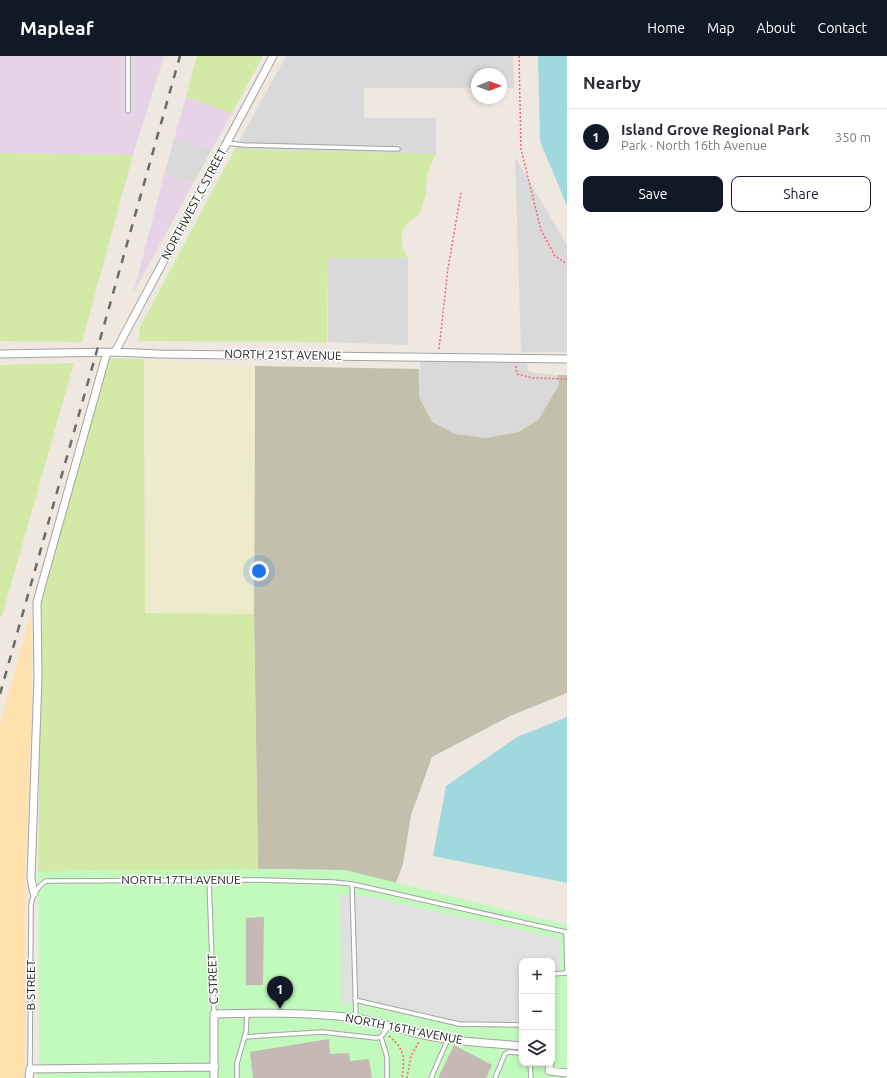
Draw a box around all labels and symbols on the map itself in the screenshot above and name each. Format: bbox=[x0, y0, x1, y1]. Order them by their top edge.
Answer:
north arrow bbox=[471, 68, 507, 104]
street label: NORTHWEST C STREET bbox=[159, 145, 229, 262]
street label: NORTH 21ST AVENUE bbox=[224, 347, 342, 362]
your location bbox=[249, 561, 269, 581]
street label: NORTH 17TH AVENUE bbox=[121, 873, 241, 886]
street label: C STREET bbox=[205, 953, 220, 1005]
street label: B STREET bbox=[24, 959, 37, 1010]
pin: 1 bbox=[267, 976, 293, 1009]
street label: NORTH 16TH AVENUE bbox=[344, 1011, 464, 1046]

